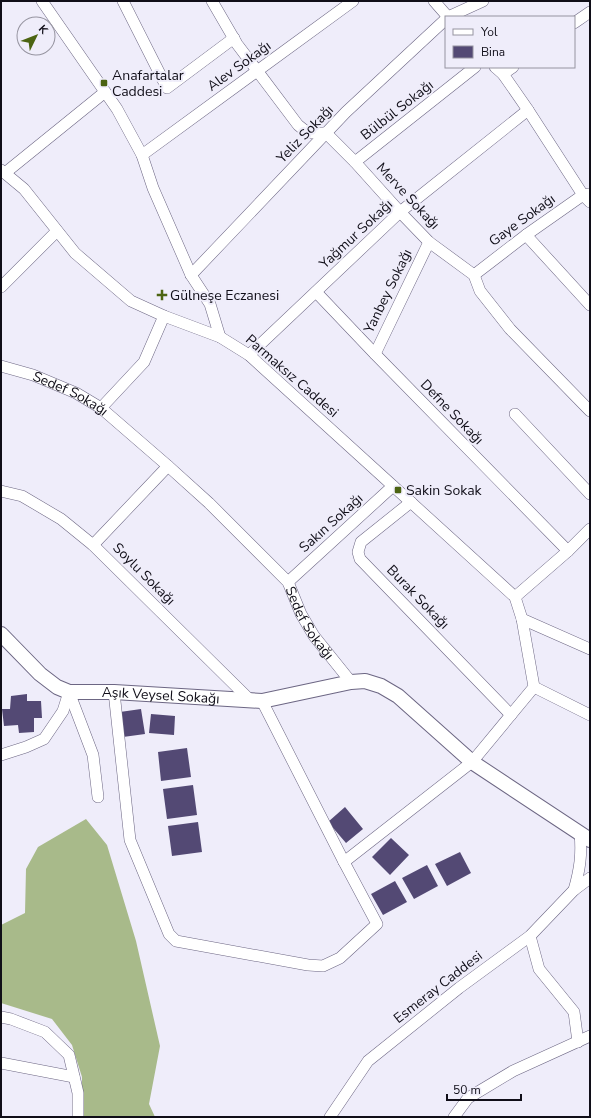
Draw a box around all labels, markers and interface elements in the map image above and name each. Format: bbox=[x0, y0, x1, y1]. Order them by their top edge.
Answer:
north arrow bbox=[16, 16, 56, 56]
legend bbox=[445, 16, 575, 68]
text: K bbox=[35, 22, 51, 38]
text: Yol bbox=[480, 24, 498, 40]
street label: Alev Sokağı bbox=[203, 36, 275, 96]
text: Bina bbox=[481, 44, 505, 60]
place label: Anafartalar Caddesi bbox=[112, 66, 184, 101]
street label: Bülbül Sokağı bbox=[357, 76, 437, 144]
marker: Anafartalar Caddesi bbox=[99, 78, 109, 88]
street label: Yeliz Sokağı bbox=[272, 101, 338, 168]
street label: Merve Sokağı bbox=[372, 158, 444, 234]
street label: Gaye Sokağı bbox=[485, 189, 559, 251]
street label: Yağmur Sokağı bbox=[315, 195, 397, 274]
street label: Yanbey Sokağı bbox=[359, 246, 417, 337]
place label: Gülneşe Eczanesi bbox=[170, 286, 279, 305]
marker: Gülneşe Eczanesi bbox=[157, 290, 167, 300]
street label: Parmaksız Caddesi bbox=[241, 330, 343, 422]
street label: Sedef Sokağı bbox=[30, 366, 113, 420]
street label: Defne Sokağı bbox=[416, 375, 488, 449]
place label: Sakin Sokak bbox=[406, 481, 483, 500]
marker: Sakin Sokak bbox=[393, 485, 403, 495]
street label: Sakın Sokağı bbox=[295, 489, 367, 557]
street label: Soylu Sokağı bbox=[109, 539, 179, 609]
street label: Burak Sokağı bbox=[383, 561, 453, 633]
street label: Sedef Sokağı bbox=[281, 583, 339, 663]
street label: Aşık Veysel Sokağı bbox=[102, 682, 220, 708]
street label: Esmeray Caddesi bbox=[390, 946, 486, 1028]
scale bar bbox=[447, 1076, 521, 1102]
text: 50 m bbox=[453, 1082, 481, 1098]

